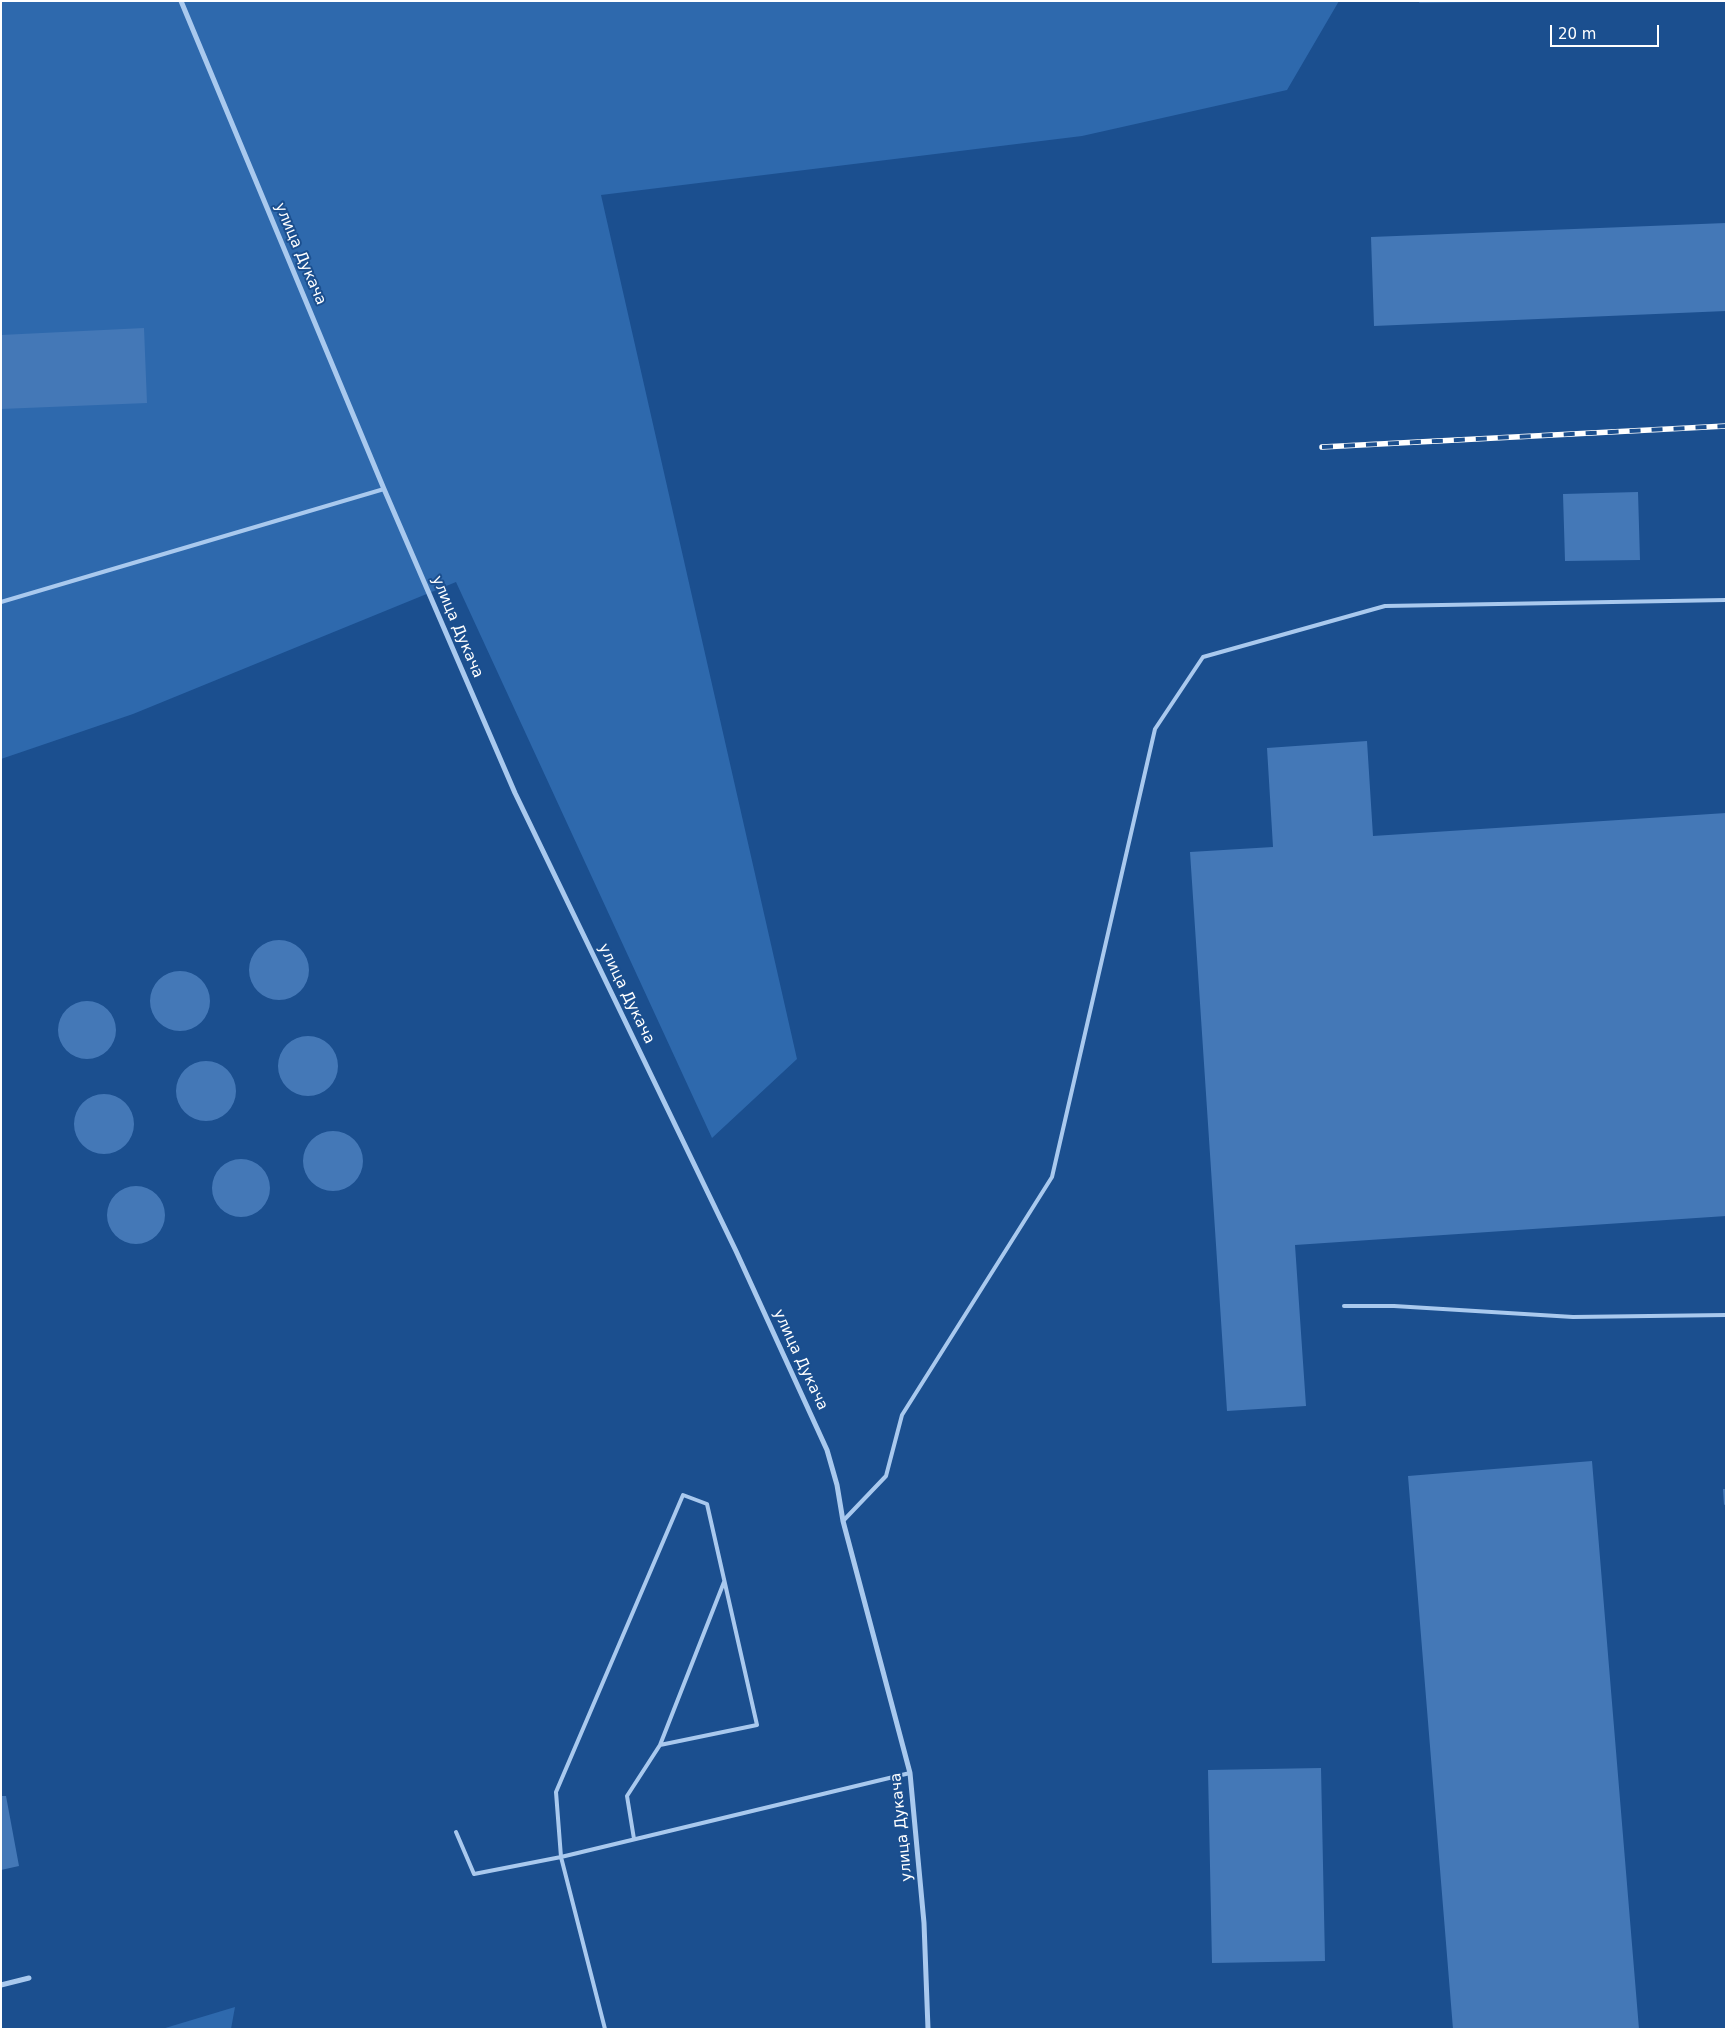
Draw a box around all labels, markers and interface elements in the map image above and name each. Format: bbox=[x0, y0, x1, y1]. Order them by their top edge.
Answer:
scale bar bbox=[1552, 15, 1661, 47]
text: 20 m bbox=[1558, 25, 1596, 43]
street label: улица Дукача bbox=[270, 200, 330, 308]
street label: улица Дукача bbox=[427, 573, 487, 681]
street label: улица Дукача bbox=[594, 941, 658, 1047]
street label: улица Дукача bbox=[769, 1307, 831, 1413]
street label: улица Дукача bbox=[887, 1772, 917, 1882]

